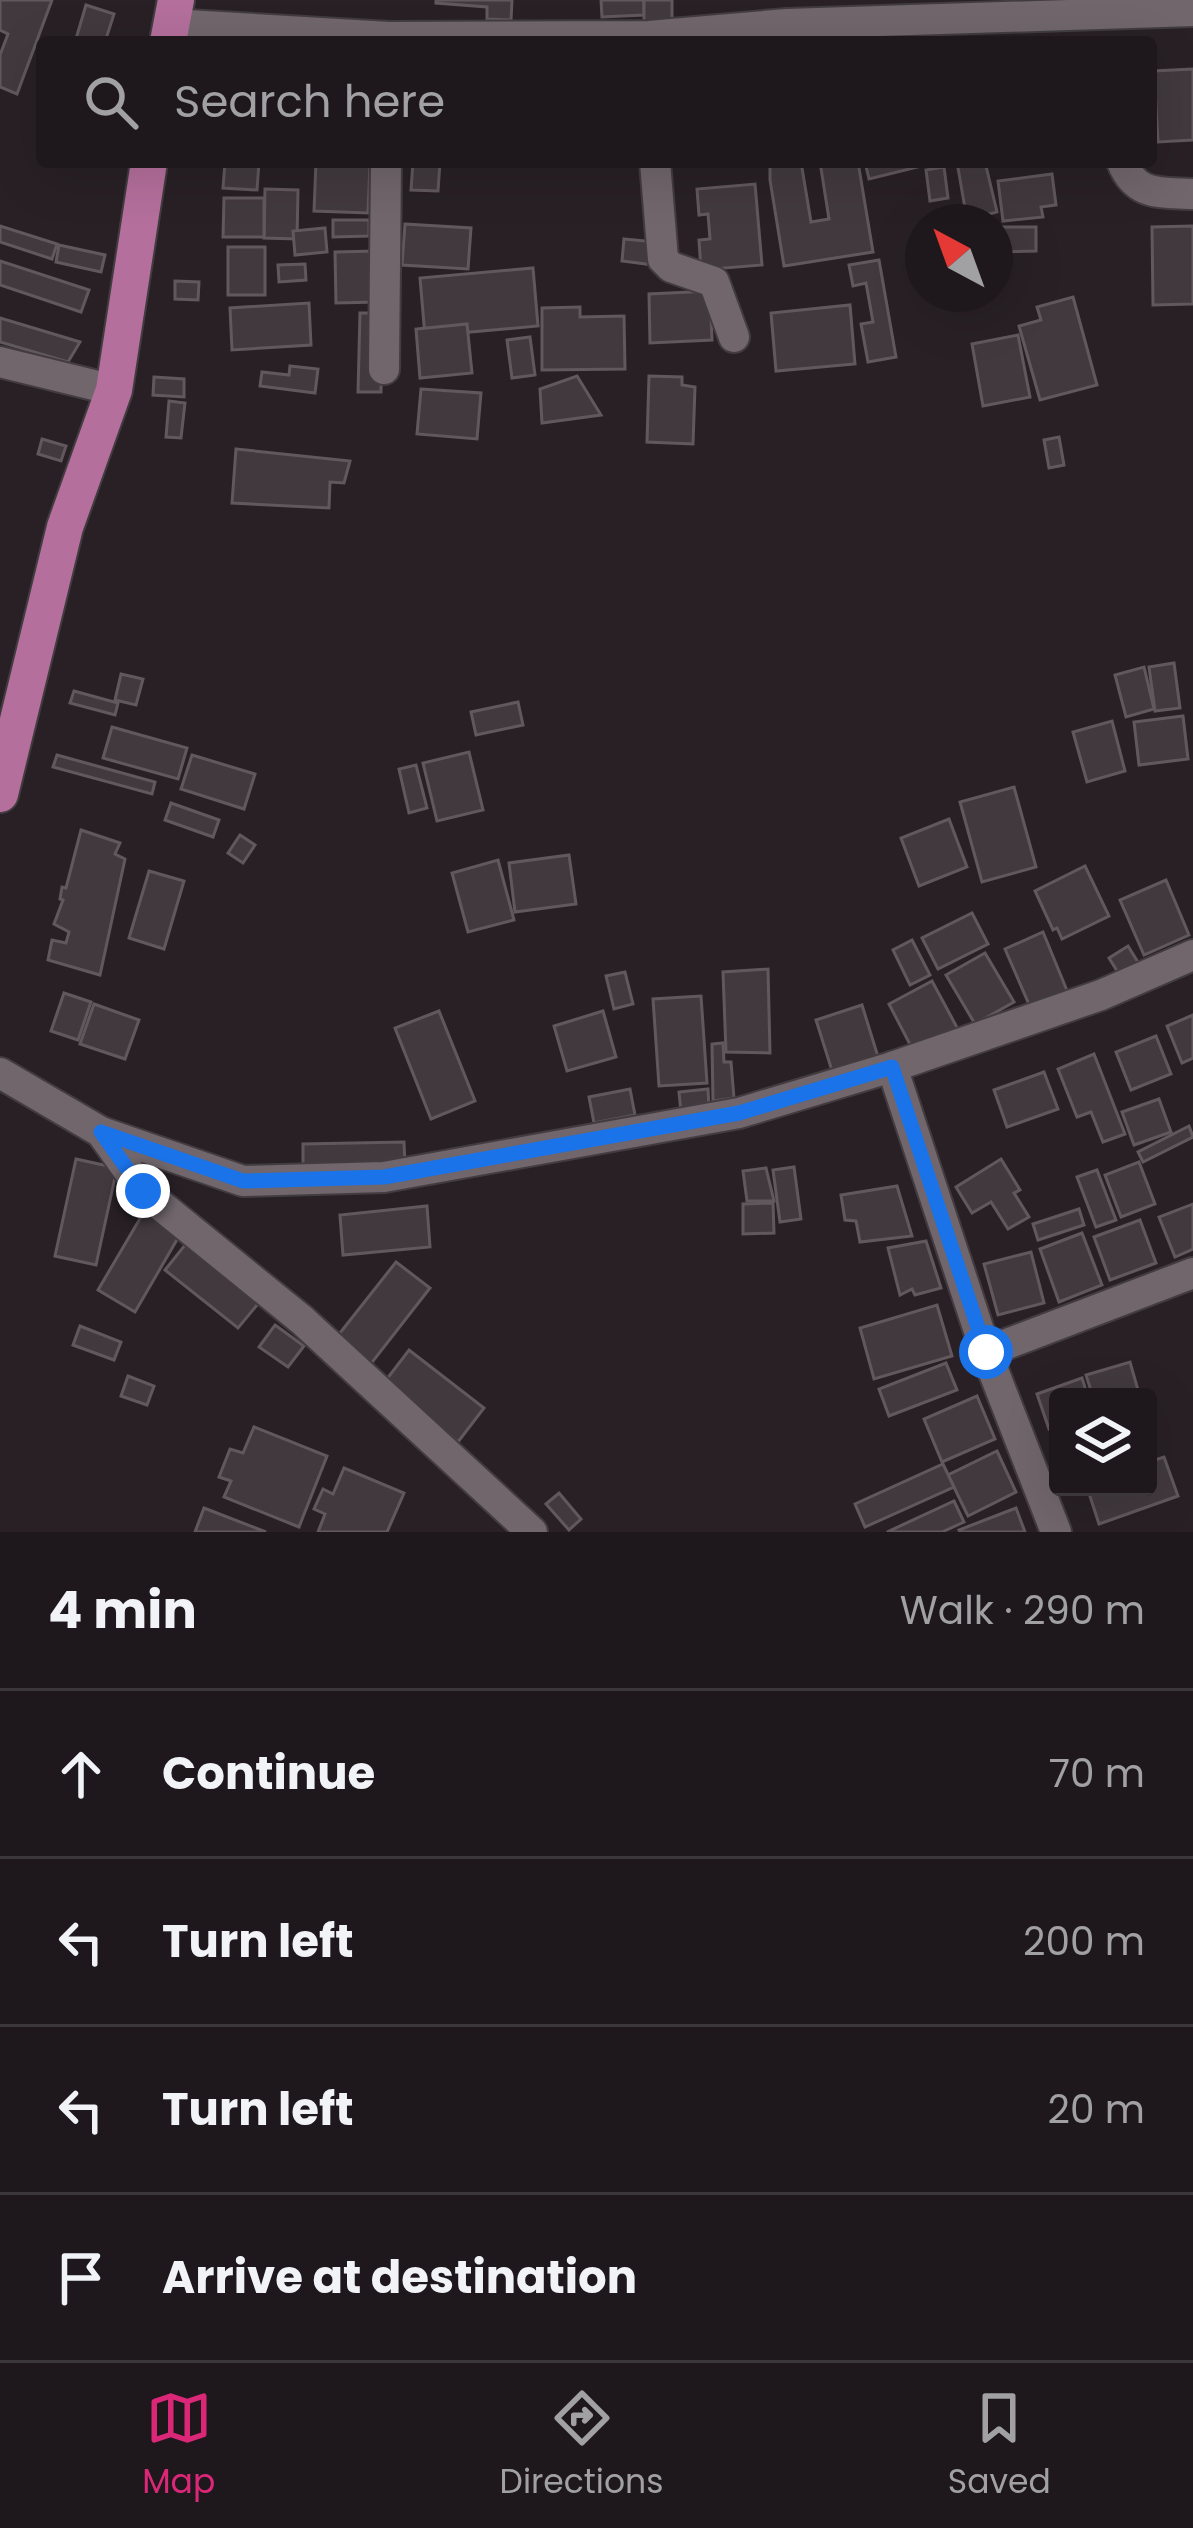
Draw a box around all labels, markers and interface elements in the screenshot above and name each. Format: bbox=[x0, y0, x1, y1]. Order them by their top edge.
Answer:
search box bbox=[36, 36, 1157, 168]
icon: search bbox=[78, 69, 144, 135]
text: Search here bbox=[174, 70, 445, 133]
north arrow bbox=[905, 204, 1013, 312]
route end bbox=[116, 1164, 170, 1218]
route start bbox=[959, 1325, 1013, 1379]
map controls bbox=[1049, 1388, 1157, 1496]
button: layers bbox=[1049, 1388, 1157, 1496]
text: 4 min bbox=[48, 1574, 197, 1646]
text: Walk · 290 m bbox=[900, 1583, 1145, 1638]
icon: ahead bbox=[48, 1741, 114, 1807]
text: Continue bbox=[162, 1742, 375, 1805]
text: 70 m bbox=[1049, 1746, 1145, 1801]
icon: left bbox=[48, 1909, 114, 1975]
text: Turn left bbox=[162, 1910, 354, 1973]
text: 200 m bbox=[1023, 1914, 1145, 1969]
icon: left bbox=[48, 2077, 114, 2143]
text: Turn left bbox=[162, 2078, 354, 2141]
text: 20 m bbox=[1047, 2082, 1145, 2137]
icon: arrive bbox=[48, 2245, 114, 2311]
text: Arrive at destination bbox=[162, 2246, 637, 2309]
tab: Map bbox=[142, 2385, 215, 2507]
tab: Directions bbox=[500, 2385, 663, 2507]
tab: Saved bbox=[948, 2385, 1051, 2507]

